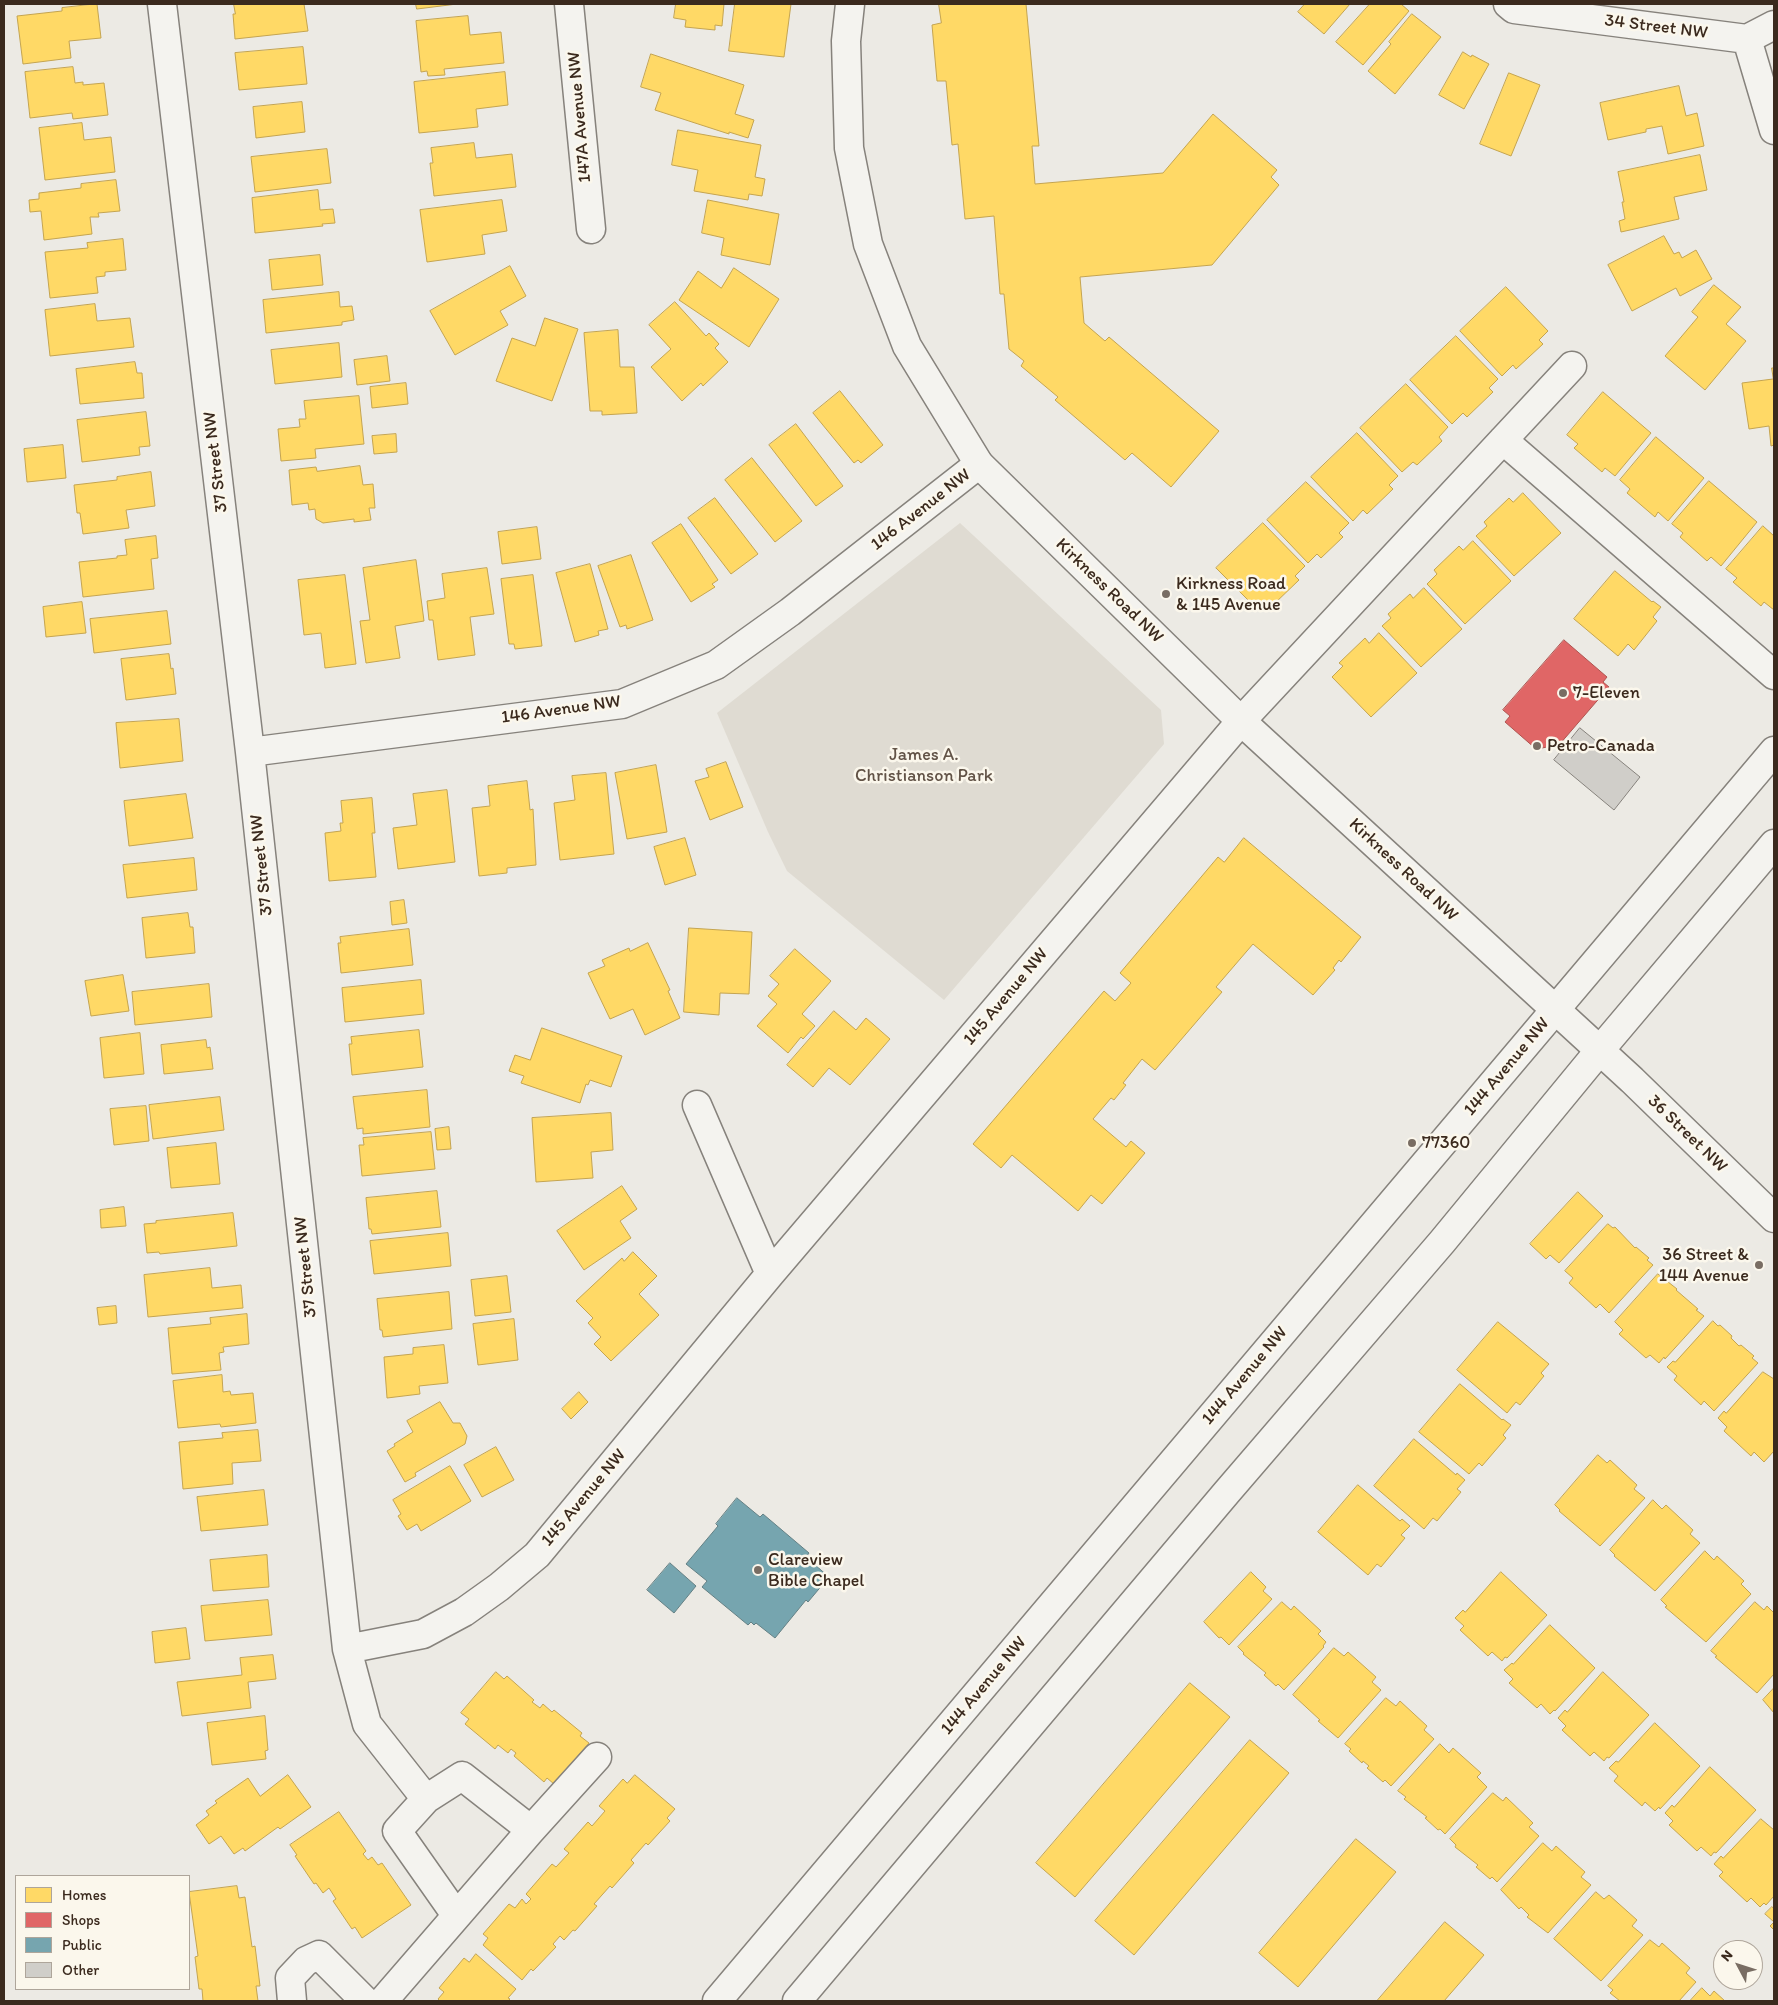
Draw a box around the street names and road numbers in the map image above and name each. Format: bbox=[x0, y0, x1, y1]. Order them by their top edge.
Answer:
street label: 34 Street NW bbox=[1603, 10, 1709, 44]
street label: 147A Avenue NW bbox=[564, 51, 596, 183]
street label: 37 Street NW bbox=[199, 410, 233, 514]
street label: 146 Avenue NW bbox=[867, 464, 975, 556]
street label: Kirkness Road NW bbox=[1051, 534, 1167, 648]
street label: 146 Avenue NW bbox=[500, 691, 622, 729]
street label: 37 Street NW bbox=[246, 813, 278, 917]
street label: Kirkness Road NW bbox=[1344, 814, 1462, 926]
street label: 145 Avenue NW bbox=[959, 944, 1053, 1050]
street label: 144 Avenue NW bbox=[1460, 1013, 1554, 1121]
street label: 36 Street NW bbox=[1643, 1091, 1731, 1177]
street label: 37 Street NW bbox=[290, 1215, 322, 1319]
street label: 144 Avenue NW bbox=[1198, 1322, 1292, 1430]
street label: 145 Avenue NW bbox=[537, 1445, 631, 1551]
street label: 144 Avenue NW bbox=[937, 1632, 1031, 1740]

